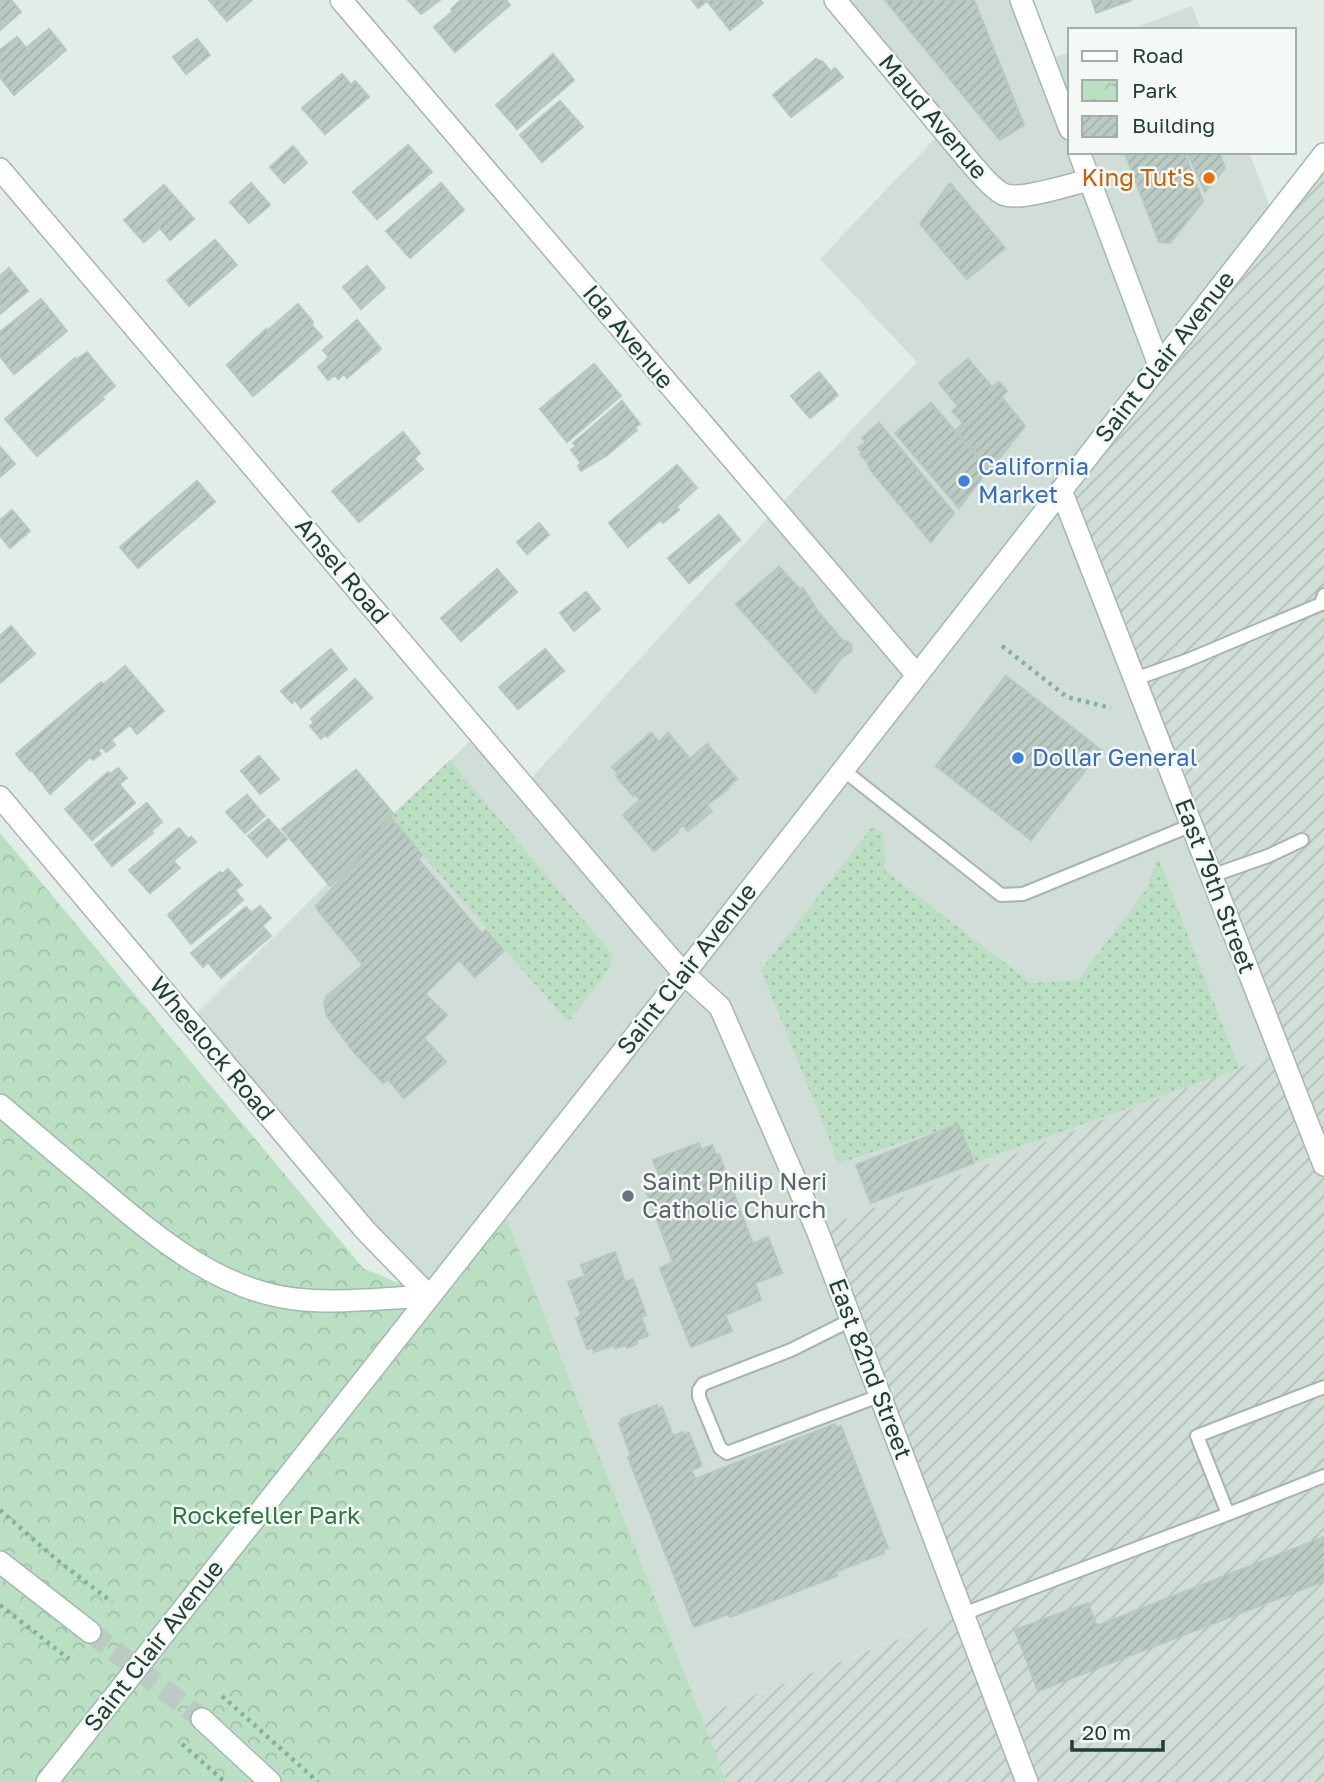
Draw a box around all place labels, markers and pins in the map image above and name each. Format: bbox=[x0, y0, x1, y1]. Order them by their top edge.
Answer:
place label: King Tut's bbox=[1081, 162, 1195, 191]
marker: King Tut's bbox=[1201, 170, 1217, 186]
place label: California Market bbox=[978, 451, 1089, 508]
marker: California Market bbox=[956, 473, 972, 489]
place label: Dollar General bbox=[1032, 742, 1197, 771]
marker: Dollar General bbox=[1010, 750, 1026, 766]
place label: Saint Philip Neri Catholic Church bbox=[642, 1166, 827, 1223]
marker: Saint Philip Neri Catholic Church bbox=[620, 1188, 636, 1204]

